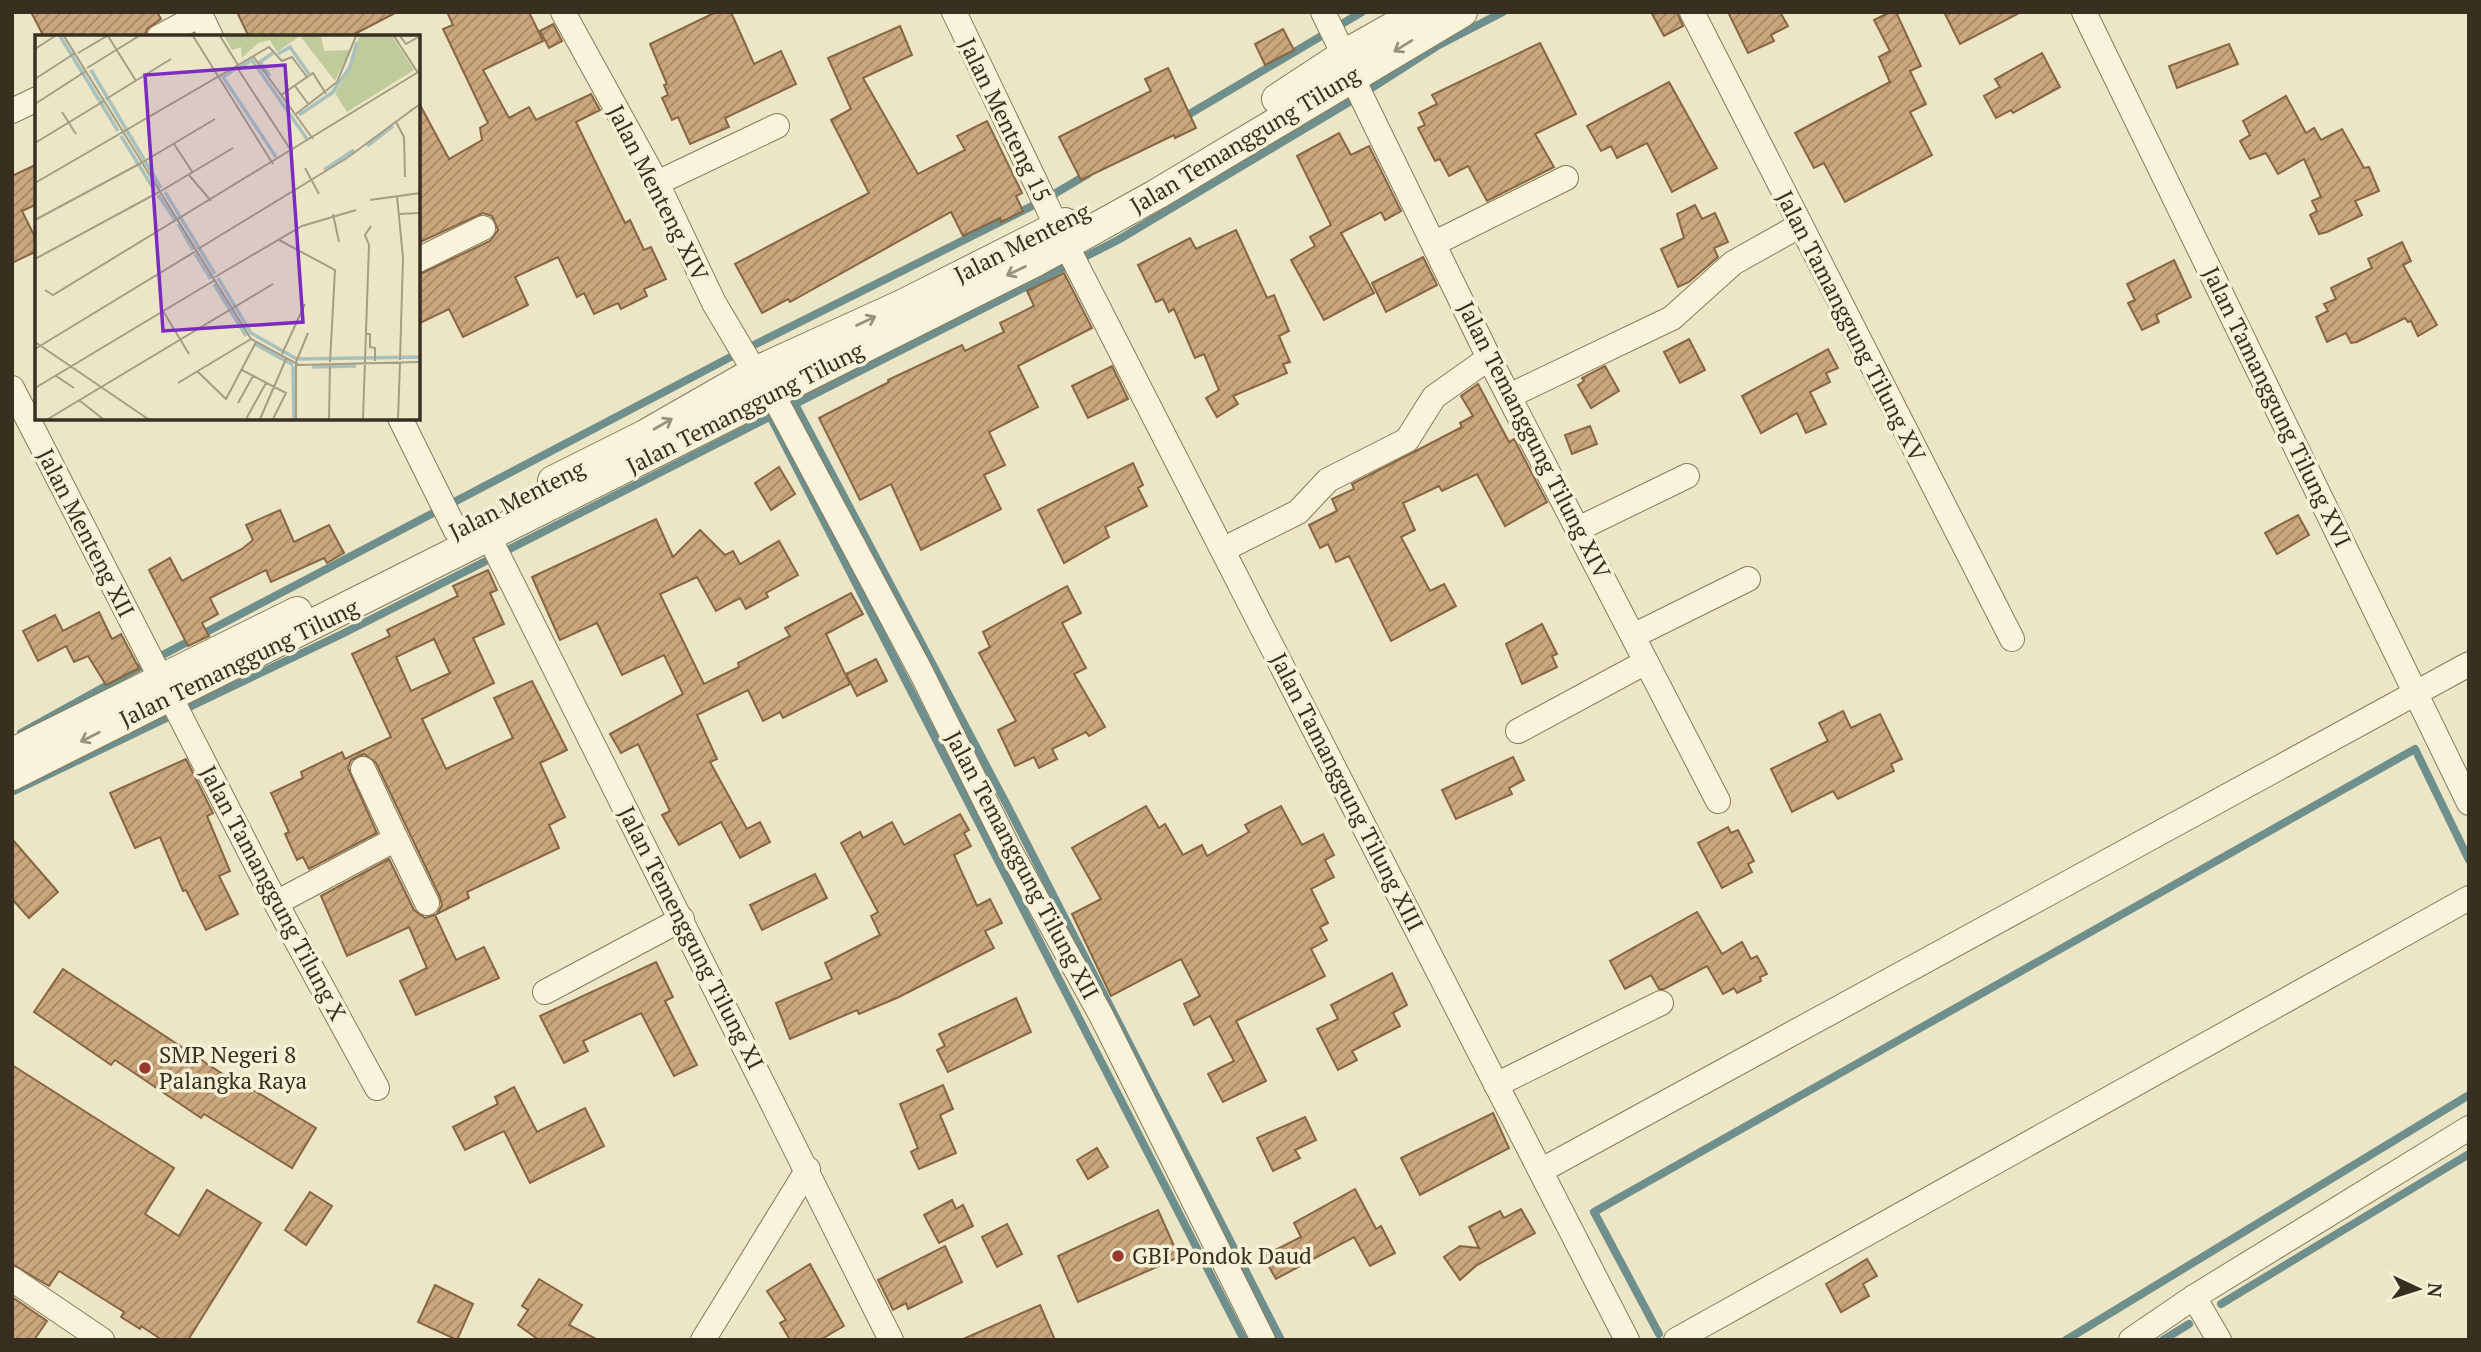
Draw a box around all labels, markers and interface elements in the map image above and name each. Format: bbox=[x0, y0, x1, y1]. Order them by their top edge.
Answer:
street label: Jalan Menteng 15 bbox=[952, 33, 1058, 207]
inset map bbox=[35, 35, 420, 420]
one-way arrow bbox=[1393, 39, 1413, 53]
street label: Jalan Temanggung Tilung bbox=[1124, 58, 1366, 220]
street label: Jalan Menteng XIV bbox=[601, 100, 716, 286]
street label: Jalan Tamanggung Tilung XV bbox=[1770, 185, 1933, 467]
street label: Jalan Menteng bbox=[949, 195, 1096, 290]
street label: Jalan Tamanggung Tilung XVI bbox=[2196, 262, 2359, 552]
one-way arrow bbox=[1006, 265, 1027, 279]
street label: Jalan Temanggung Tilung XIV bbox=[1451, 296, 1618, 584]
one-way arrow bbox=[855, 314, 876, 327]
street label: Jalan Temanggung Tilung bbox=[621, 334, 870, 481]
one-way arrow bbox=[653, 417, 673, 431]
street label: Jalan Menteng XII bbox=[31, 443, 142, 622]
street label: Jalan Menteng bbox=[444, 452, 591, 547]
street label: Jalan Temanggung Tilung bbox=[114, 591, 364, 734]
street label: Jalan Tamanggung Tilung XIII bbox=[1264, 647, 1431, 936]
street label: Jalan Temanggung Tilung XII bbox=[938, 725, 1106, 1004]
one-way arrow bbox=[80, 730, 101, 744]
street label: Jalan Tamanggung Tilung X bbox=[193, 760, 354, 1026]
street label: Jalan Temenggung Tilung XI bbox=[611, 801, 771, 1075]
place label: SMP Negeri 8 Palangka Raya bbox=[159, 1039, 308, 1096]
marker: SMP Negeri 8 Palangka Raya bbox=[137, 1060, 153, 1076]
place label: GBI Pondok Daud bbox=[1132, 1240, 1312, 1271]
marker: GBI Pondok Daud bbox=[1110, 1248, 1126, 1264]
north arrow bbox=[2383, 1254, 2453, 1324]
text: N bbox=[2422, 1282, 2448, 1299]

